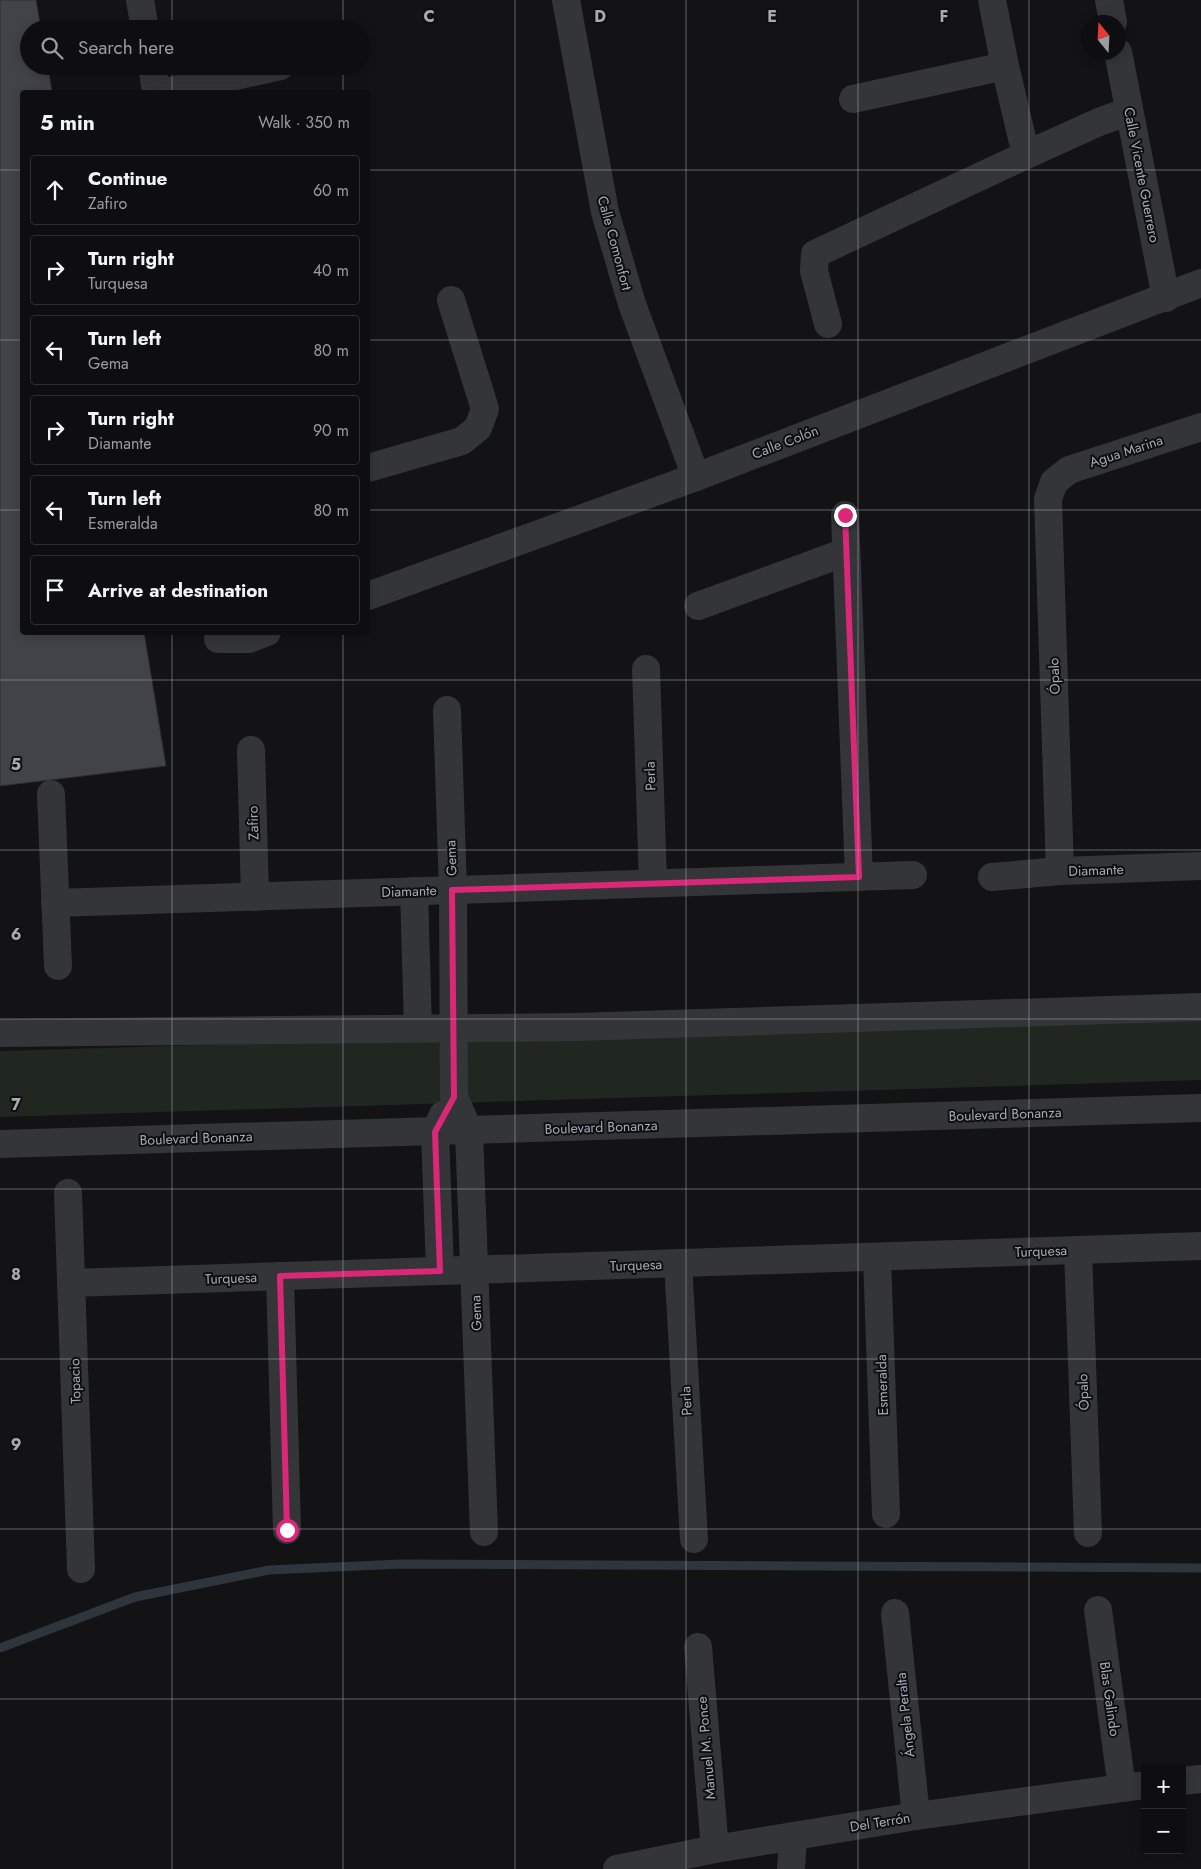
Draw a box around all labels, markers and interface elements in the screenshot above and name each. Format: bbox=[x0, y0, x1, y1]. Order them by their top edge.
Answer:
text: C bbox=[423, 5, 435, 28]
text: D bbox=[594, 5, 606, 28]
text: E bbox=[767, 5, 777, 28]
text: F bbox=[940, 5, 948, 28]
north arrow bbox=[1081, 15, 1126, 60]
search box bbox=[20, 20, 370, 75]
icon: search bbox=[38, 34, 66, 62]
text: Search here bbox=[78, 34, 174, 61]
street label: Calle Vicente Guerrero bbox=[1119, 106, 1165, 245]
text: 5 min bbox=[40, 108, 95, 138]
text: Walk · 350 m bbox=[258, 111, 350, 134]
text: Continue bbox=[88, 165, 167, 192]
icon: ahead bbox=[41, 176, 69, 204]
text: 60 m bbox=[313, 179, 349, 202]
text: Zafiro bbox=[88, 192, 127, 215]
street label: Calle Comonfort bbox=[593, 193, 637, 293]
text: Turn right bbox=[88, 245, 174, 272]
icon: right bbox=[41, 256, 69, 284]
text: 40 m bbox=[313, 259, 349, 282]
text: Turquesa bbox=[88, 272, 148, 295]
text: Turn left bbox=[88, 325, 161, 352]
icon: left bbox=[41, 336, 69, 364]
text: 80 m bbox=[313, 339, 349, 362]
text: Gema bbox=[88, 352, 129, 375]
text: Turn right bbox=[88, 405, 174, 432]
icon: right bbox=[41, 416, 69, 444]
text: 90 m bbox=[313, 419, 349, 442]
street label: Calle Colón bbox=[749, 420, 821, 464]
street label: Agua Marina bbox=[1087, 430, 1165, 472]
text: Diamante bbox=[88, 432, 151, 455]
text: Turn left bbox=[88, 485, 161, 512]
icon: left bbox=[41, 496, 69, 524]
text: 80 m bbox=[313, 499, 349, 522]
route end bbox=[834, 504, 857, 527]
text: Esmeralda bbox=[88, 512, 158, 535]
icon: arrive bbox=[41, 576, 69, 604]
text: Arrive at destination bbox=[88, 577, 268, 604]
street label: Ópalo bbox=[1043, 657, 1065, 695]
text: 5 bbox=[11, 753, 21, 776]
street label: Perla bbox=[639, 761, 661, 791]
street label: Zafiro bbox=[242, 805, 264, 840]
street label: Gema bbox=[440, 840, 462, 876]
street label: Diamante bbox=[1068, 859, 1124, 881]
street label: Diamante bbox=[381, 880, 437, 902]
text: 6 bbox=[11, 923, 21, 946]
text: 7 bbox=[11, 1093, 21, 1116]
street label: Boulevard Bonanza bbox=[948, 1102, 1062, 1126]
street label: Boulevard Bonanza bbox=[544, 1115, 658, 1139]
street label: Boulevard Bonanza bbox=[139, 1126, 253, 1150]
street label: Turquesa bbox=[1015, 1240, 1067, 1262]
street label: Turquesa bbox=[610, 1254, 662, 1276]
text: 8 bbox=[11, 1263, 21, 1286]
street label: Turquesa bbox=[205, 1267, 257, 1289]
street label: Gema bbox=[465, 1295, 487, 1331]
street label: Esmeralda bbox=[871, 1354, 893, 1416]
street label: Topacio bbox=[64, 1358, 86, 1404]
street label: Ópalo bbox=[1072, 1373, 1094, 1411]
street label: Perla bbox=[675, 1386, 697, 1416]
text: 9 bbox=[11, 1433, 21, 1456]
route start bbox=[276, 1519, 299, 1542]
street label: Blas Galindo bbox=[1095, 1660, 1125, 1738]
street label: Ángela Peralta bbox=[891, 1672, 919, 1758]
street label: Manuel M. Ponce bbox=[692, 1696, 720, 1800]
map controls bbox=[1141, 1764, 1186, 1854]
button: + bbox=[1141, 1764, 1186, 1809]
street label: Del Terrón bbox=[848, 1807, 912, 1837]
button: − bbox=[1141, 1809, 1186, 1854]

